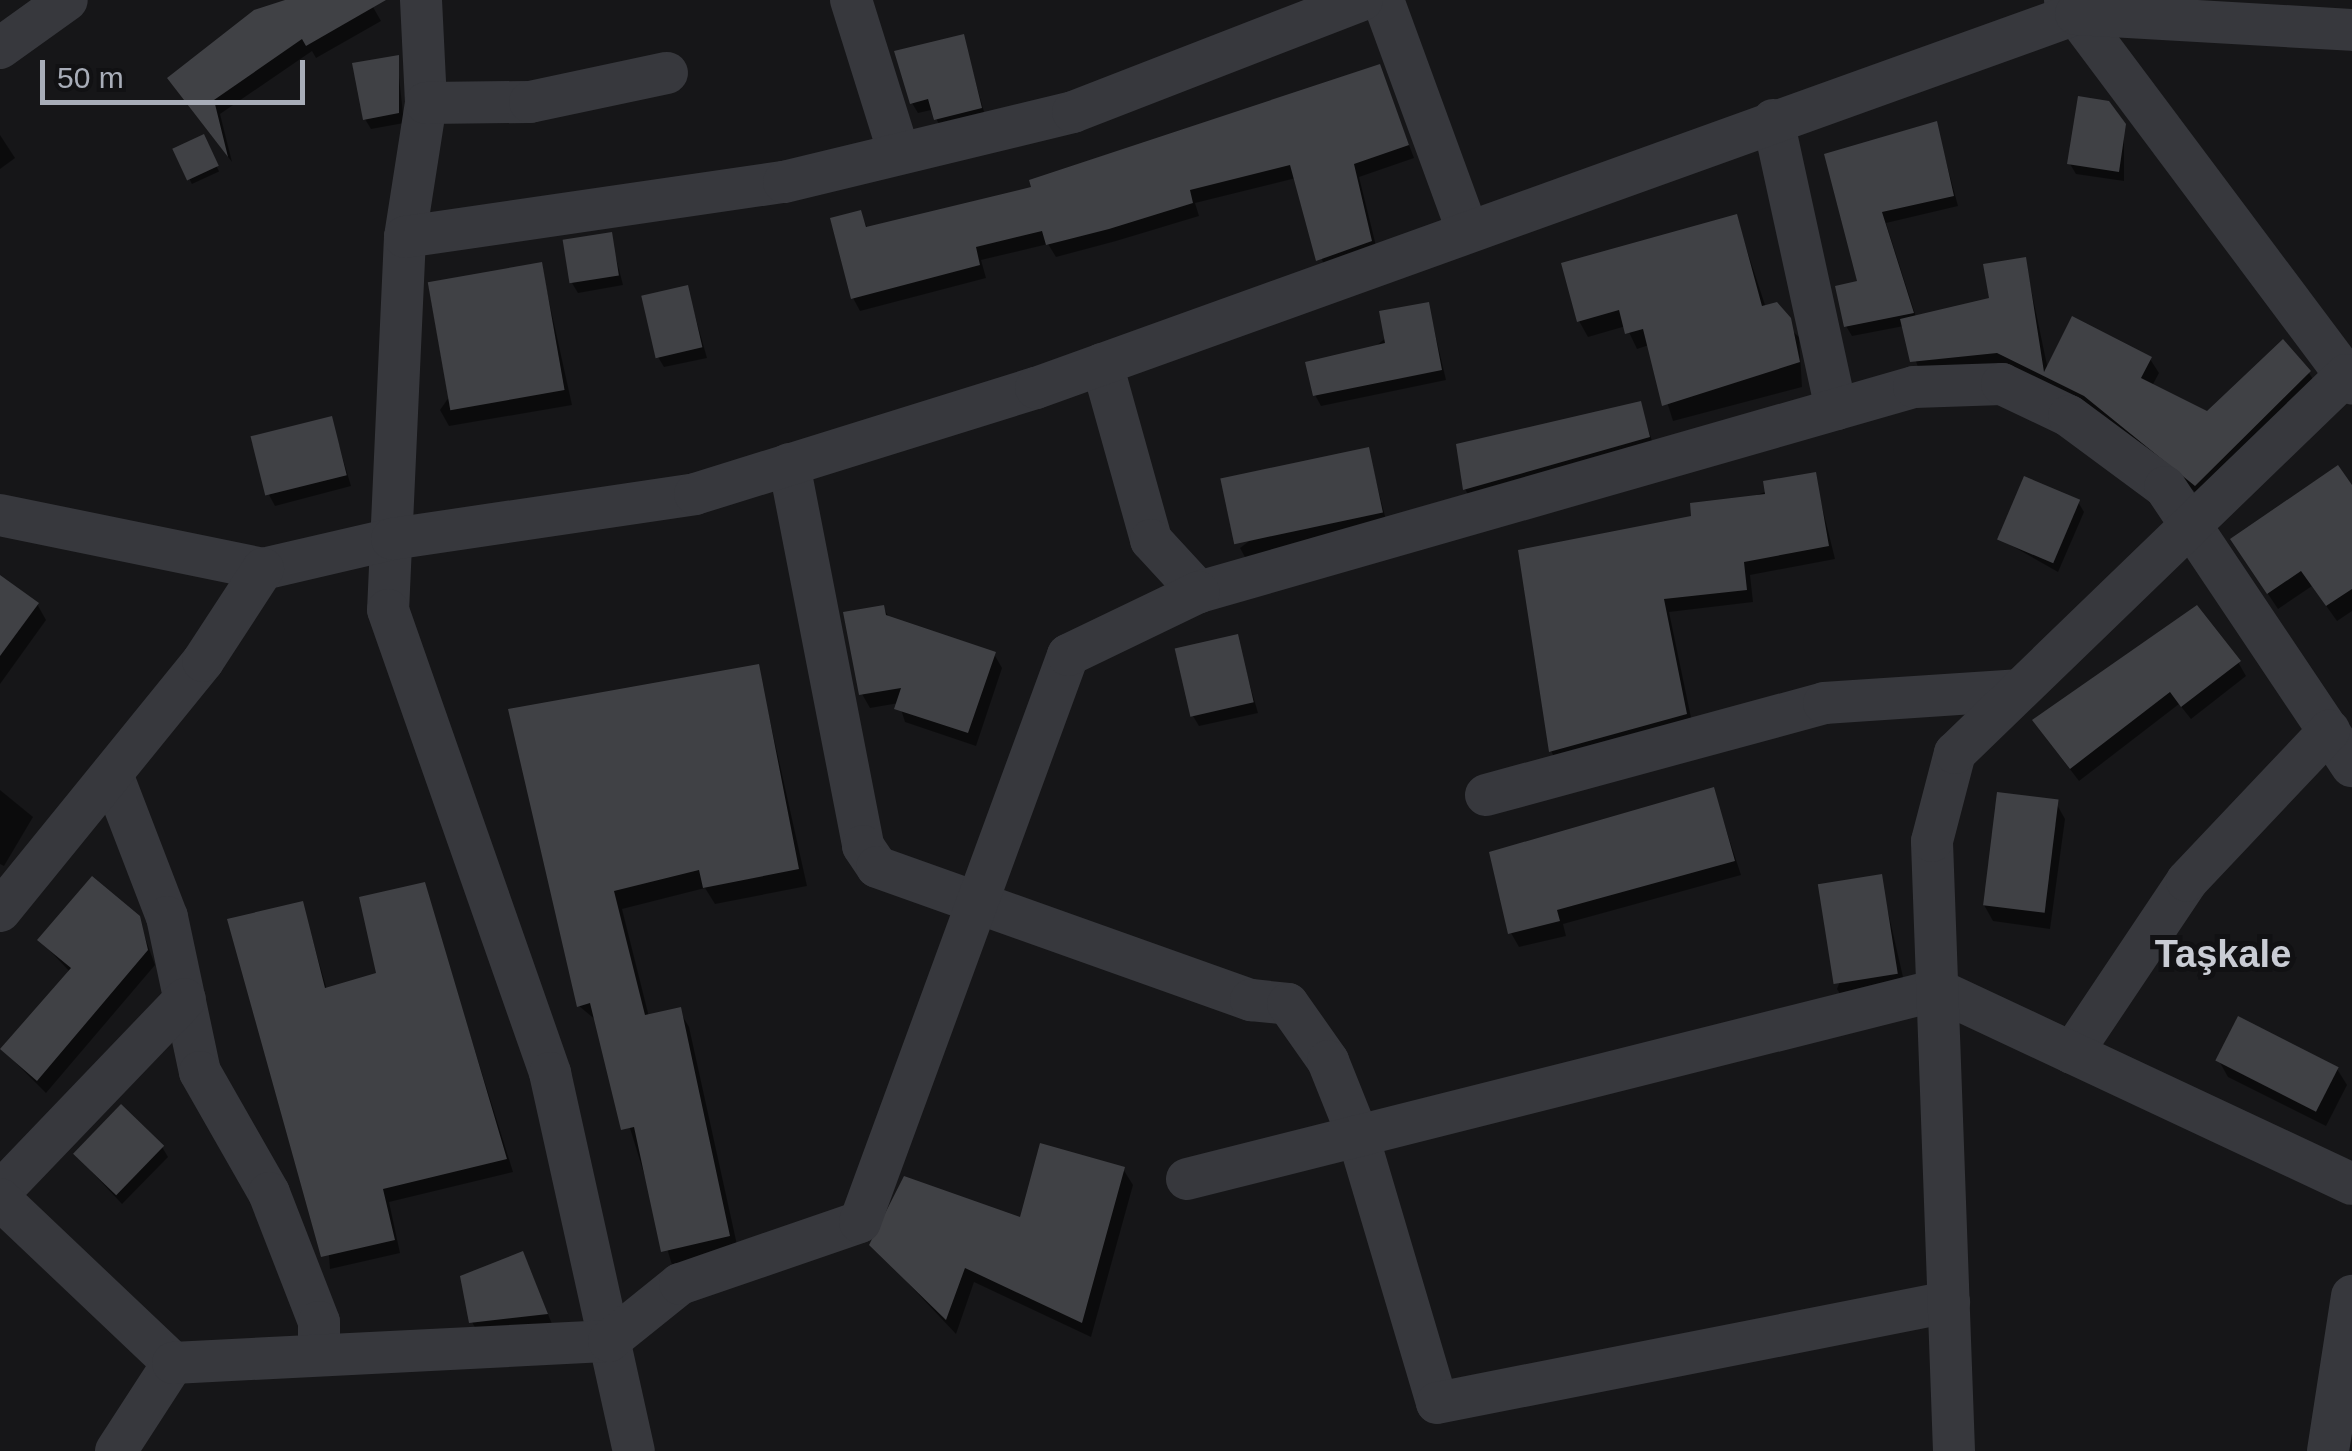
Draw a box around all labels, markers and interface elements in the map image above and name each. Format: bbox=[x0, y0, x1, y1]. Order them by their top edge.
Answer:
scale bar bbox=[45, 40, 310, 102]
text: 50 m bbox=[57, 61, 124, 94]
district label: Taşkale bbox=[2155, 932, 2291, 978]

